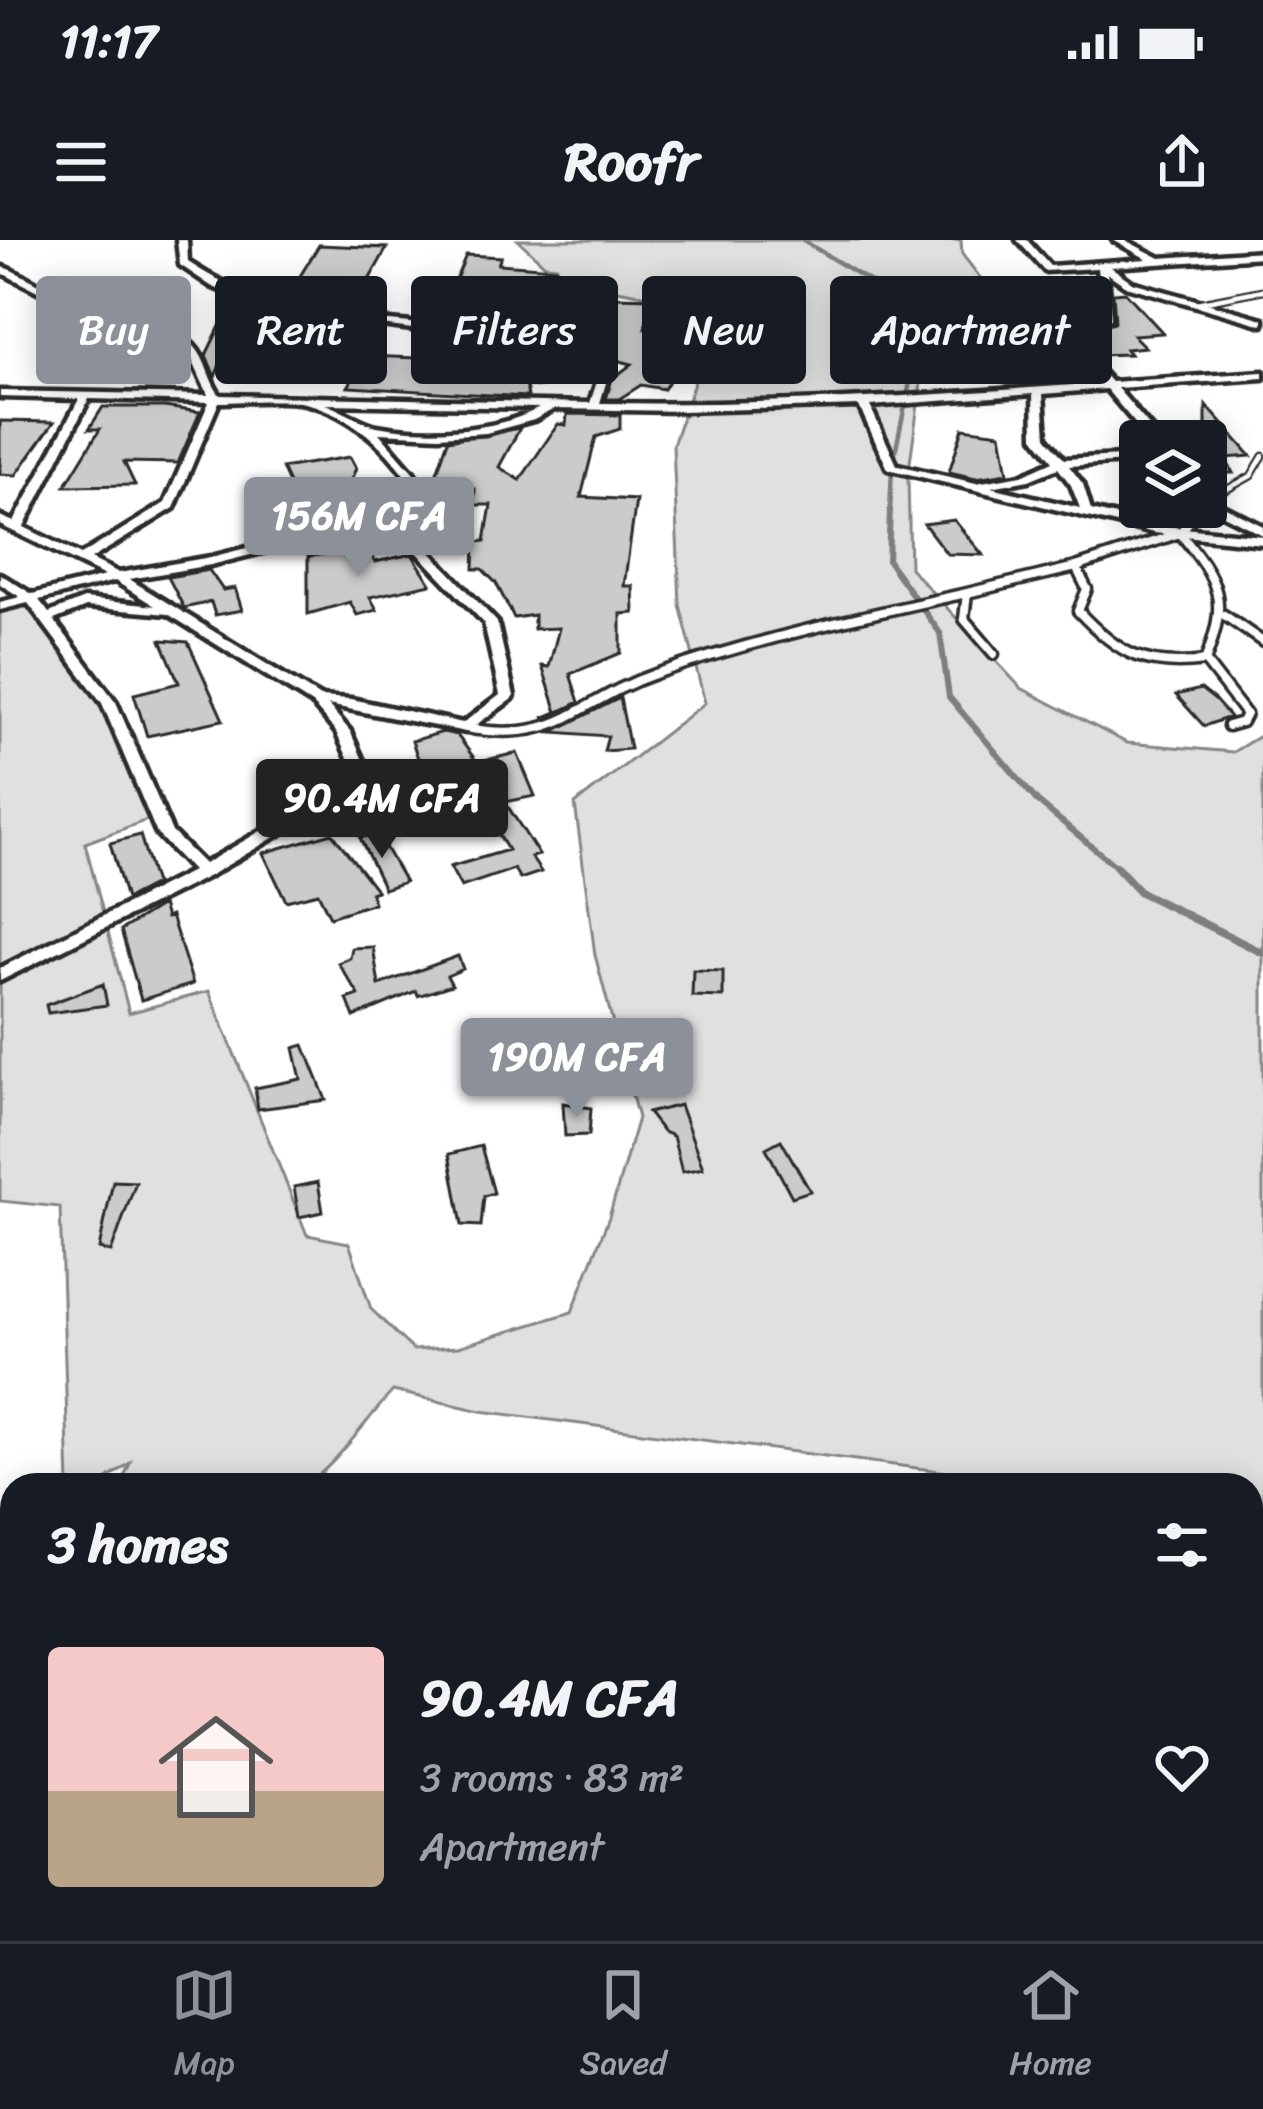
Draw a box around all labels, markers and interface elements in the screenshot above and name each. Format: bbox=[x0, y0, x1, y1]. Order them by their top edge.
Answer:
text: 11:17 bbox=[60, 2, 157, 82]
text: Roofr bbox=[565, 114, 698, 210]
icon: menu bbox=[48, 129, 114, 195]
icon: share bbox=[1149, 129, 1215, 195]
chip: Buy bbox=[36, 276, 191, 384]
chip: Rent bbox=[215, 276, 387, 384]
chip: Filters bbox=[411, 276, 618, 384]
chip: New bbox=[642, 276, 806, 384]
chip: Apartment bbox=[830, 276, 1112, 384]
map controls bbox=[1119, 420, 1227, 528]
button: layers bbox=[1119, 420, 1227, 528]
pin: 156M CFA bbox=[235, 477, 483, 579]
text: 156M CFA bbox=[271, 481, 447, 550]
pin: 90.4M CFA bbox=[245, 759, 519, 861]
text: 90.4M CFA bbox=[283, 763, 481, 832]
pin: 190M CFA bbox=[453, 1018, 701, 1120]
text: 190M CFA bbox=[488, 1022, 666, 1091]
text: 3 homes bbox=[48, 1500, 228, 1590]
icon: filters bbox=[1149, 1512, 1215, 1578]
text: 90.4M CFA bbox=[420, 1653, 679, 1743]
icon: home bbox=[144, 1695, 288, 1839]
icon: heart bbox=[1149, 1734, 1215, 1800]
text: 3 rooms · 83 m² bbox=[420, 1743, 684, 1812]
text: Apartment bbox=[420, 1812, 604, 1881]
tab: Map bbox=[171, 1962, 237, 2092]
tab: Saved bbox=[580, 1962, 667, 2092]
tab: Home bbox=[1009, 1962, 1092, 2092]

